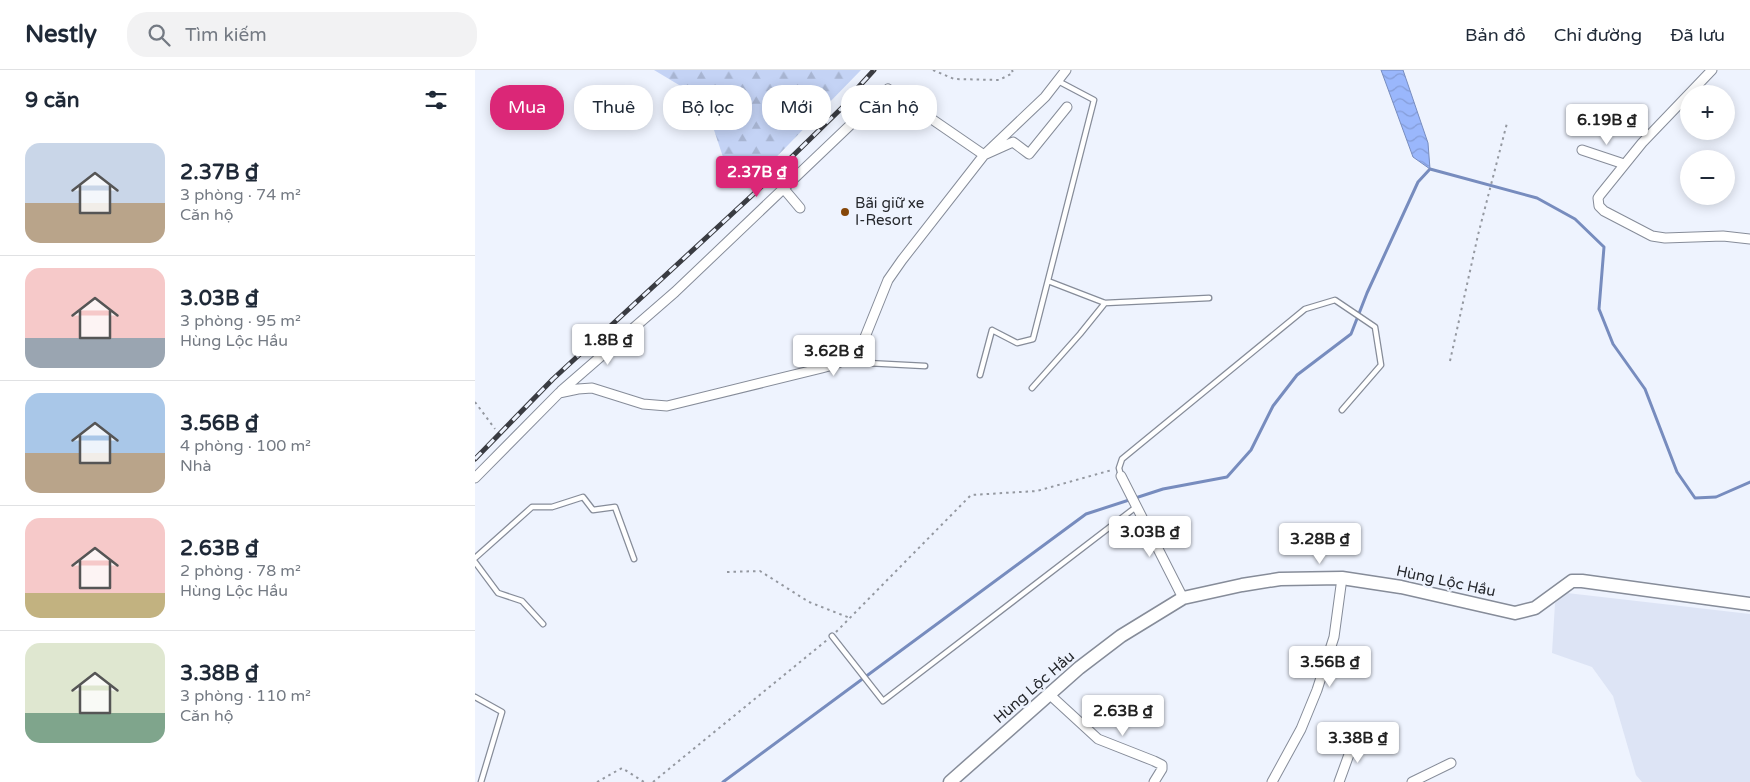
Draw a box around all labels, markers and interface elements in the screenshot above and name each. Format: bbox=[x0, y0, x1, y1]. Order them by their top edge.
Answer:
search box bbox=[127, 12, 477, 57]
text: Nestly bbox=[25, 20, 97, 49]
icon: search bbox=[145, 21, 173, 49]
text: Tìm kiếm bbox=[185, 24, 267, 46]
text: Bản đồ bbox=[1465, 24, 1526, 46]
text: Chỉ đường bbox=[1554, 24, 1642, 46]
text: Đã lưu bbox=[1670, 24, 1725, 46]
chip: Mua bbox=[490, 85, 564, 130]
chip: Thuê bbox=[574, 85, 653, 130]
chip: Bộ lọc bbox=[663, 85, 752, 130]
chip: Mới bbox=[762, 85, 831, 130]
chip: Căn hộ bbox=[841, 85, 937, 130]
map controls bbox=[1680, 85, 1735, 205]
button: + bbox=[1680, 85, 1735, 140]
icon: filters bbox=[422, 86, 450, 114]
text: 9 căn bbox=[25, 88, 79, 113]
pin: 6.19B ₫ bbox=[1561, 104, 1653, 146]
text: 6.19B ₫ bbox=[1577, 110, 1637, 130]
button: − bbox=[1680, 150, 1735, 205]
pin: 2.37B ₫ bbox=[711, 156, 803, 198]
text: 2.37B ₫ bbox=[180, 160, 259, 185]
text: 2.37B ₫ bbox=[727, 162, 787, 182]
icon: home bbox=[65, 163, 125, 223]
text: 3 phòng · 74 m² bbox=[180, 185, 301, 205]
place label: Bãi giữ xe I-Resort bbox=[855, 194, 924, 229]
text: Căn hộ bbox=[180, 205, 234, 225]
marker: Bãi giữ xe I-Resort bbox=[839, 206, 851, 218]
text: 3.03B ₫ bbox=[180, 286, 259, 311]
icon: home bbox=[65, 288, 125, 348]
text: 3 phòng · 95 m² bbox=[180, 311, 301, 331]
pin: 1.8B ₫ bbox=[567, 324, 649, 366]
text: 1.8B ₫ bbox=[583, 330, 633, 350]
text: Hùng Lộc Hầu bbox=[180, 331, 288, 351]
pin: 3.62B ₫ bbox=[788, 334, 880, 377]
text: 3.62B ₫ bbox=[804, 341, 864, 361]
text: 3.56B ₫ bbox=[180, 411, 259, 436]
icon: home bbox=[65, 413, 125, 473]
text: 4 phòng · 100 m² bbox=[180, 436, 311, 456]
text: Nhà bbox=[180, 456, 211, 476]
pin: 3.03B ₫ bbox=[1104, 516, 1196, 558]
text: 3.03B ₫ bbox=[1120, 522, 1180, 542]
pin: 3.28B ₫ bbox=[1274, 522, 1366, 565]
text: 3.28B ₫ bbox=[1290, 529, 1350, 549]
text: 2.63B ₫ bbox=[180, 536, 259, 561]
icon: home bbox=[65, 538, 125, 598]
text: 2 phòng · 78 m² bbox=[180, 561, 301, 581]
street label: Hùng Lộc Hầu bbox=[1395, 562, 1497, 600]
text: Hùng Lộc Hầu bbox=[180, 581, 288, 601]
pin: 3.56B ₫ bbox=[1284, 646, 1376, 688]
street label: Hùng Lộc Hầu bbox=[990, 647, 1078, 727]
text: 3.56B ₫ bbox=[1300, 652, 1360, 672]
text: 3.38B ₫ bbox=[180, 661, 259, 686]
icon: home bbox=[65, 663, 125, 723]
text: 3 phòng · 110 m² bbox=[180, 686, 311, 706]
pin: 2.63B ₫ bbox=[1077, 694, 1169, 737]
text: 2.63B ₫ bbox=[1093, 701, 1153, 721]
text: Căn hộ bbox=[180, 706, 234, 726]
pin: 3.38B ₫ bbox=[1312, 722, 1404, 764]
text: 3.38B ₫ bbox=[1328, 728, 1388, 748]

